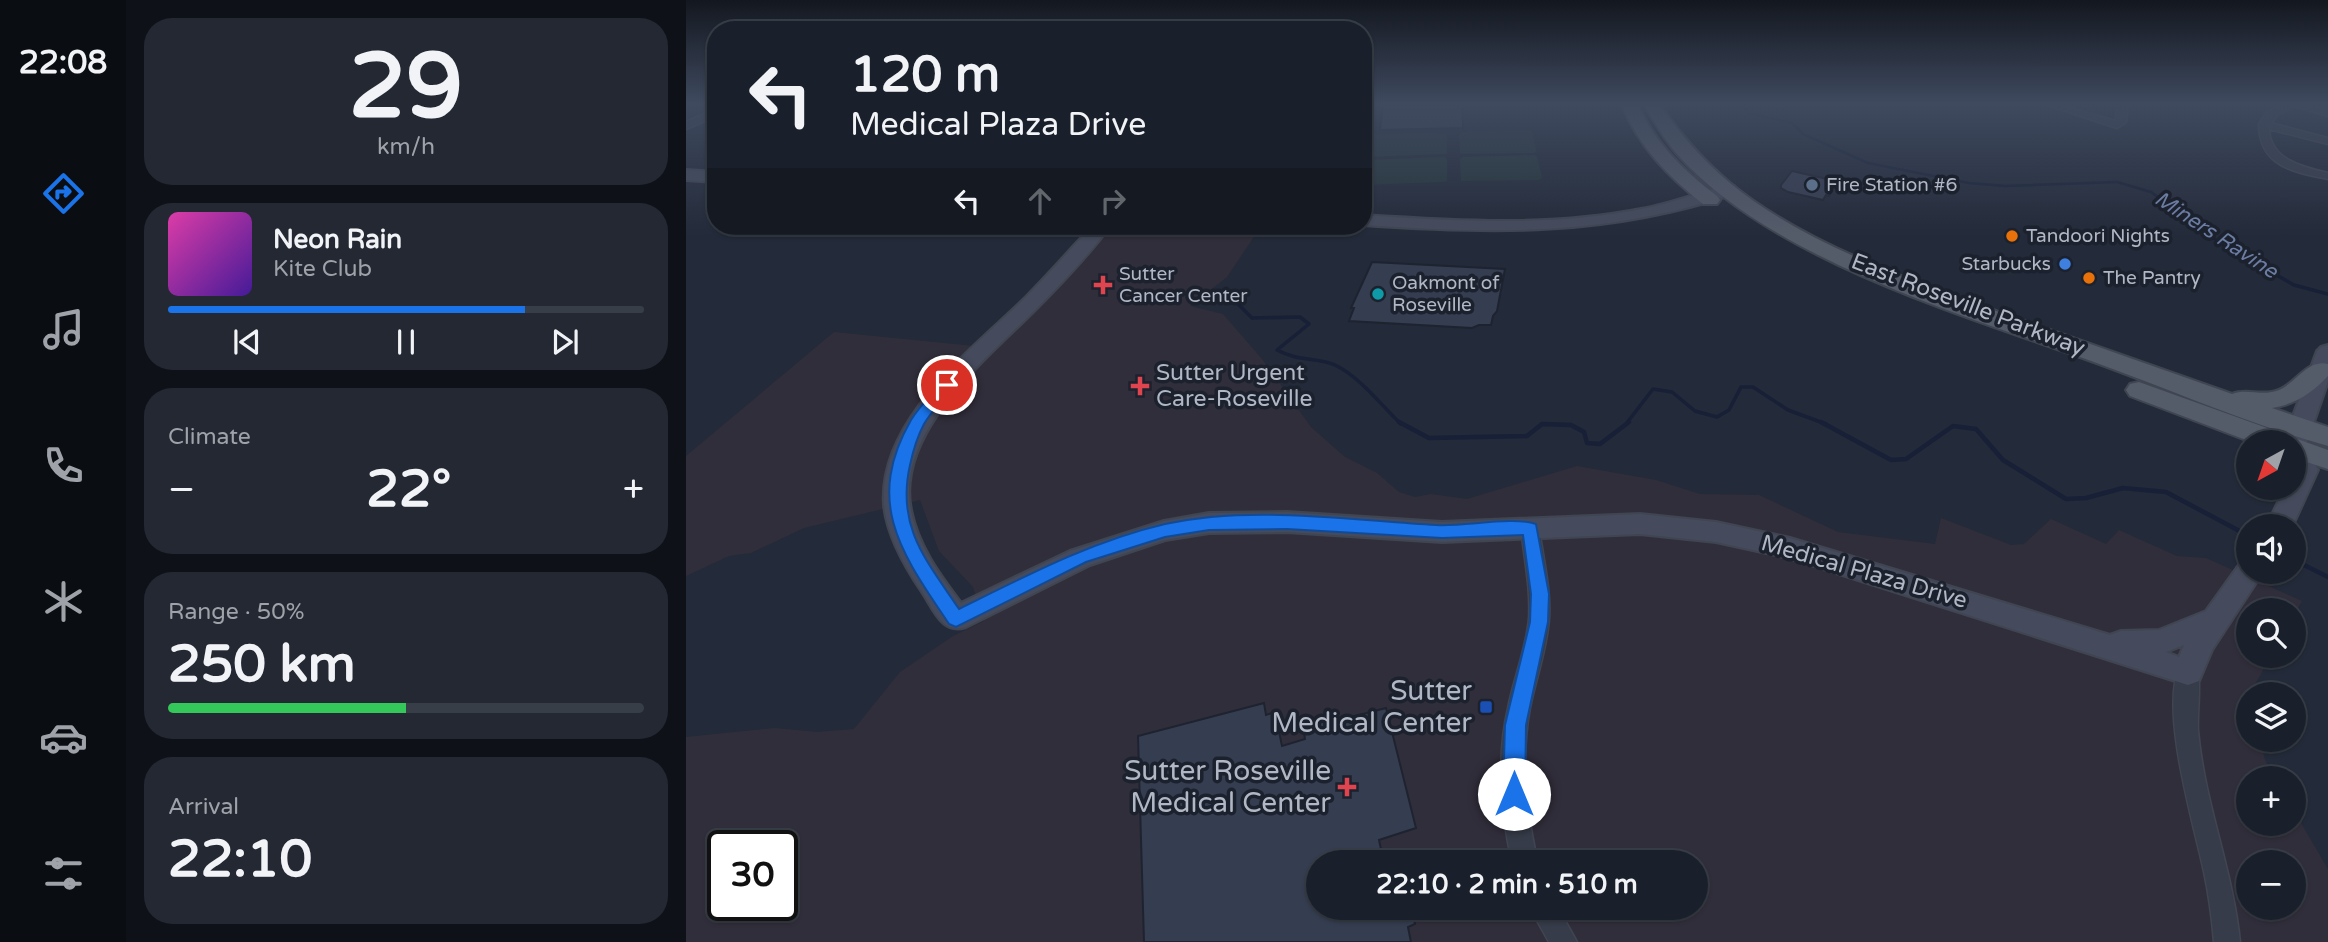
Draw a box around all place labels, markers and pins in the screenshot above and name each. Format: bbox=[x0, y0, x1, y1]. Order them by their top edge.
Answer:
place label: Fire Station #6 bbox=[1826, 174, 1957, 196]
marker: Fire Station #6 bbox=[1804, 177, 1820, 193]
place label: Tandoori Nights bbox=[2026, 225, 2170, 247]
marker: Tandoori Nights bbox=[2004, 228, 2020, 244]
place label: Starbucks bbox=[1961, 253, 2051, 275]
marker: Starbucks bbox=[2057, 256, 2073, 272]
place label: Sutter Cancer Center bbox=[1119, 263, 1248, 307]
place label: The Pantry bbox=[2103, 267, 2201, 289]
marker: The Pantry bbox=[2081, 270, 2097, 286]
place label: Oakmont of Roseville bbox=[1392, 272, 1500, 316]
marker: Sutter Cancer Center bbox=[1093, 275, 1113, 295]
marker: Oakmont of Roseville bbox=[1370, 286, 1386, 302]
pin bbox=[917, 355, 977, 415]
place label: Sutter Urgent Care-Roseville bbox=[1156, 359, 1312, 413]
marker: Sutter Urgent Care-Roseville bbox=[1130, 376, 1150, 396]
place label: Sutter Medical Center bbox=[1271, 674, 1472, 740]
marker: Sutter Medical Center bbox=[1478, 699, 1494, 715]
place label: Sutter Roseville Medical Center bbox=[1124, 754, 1331, 820]
marker: Sutter Roseville Medical Center bbox=[1337, 777, 1357, 797]

